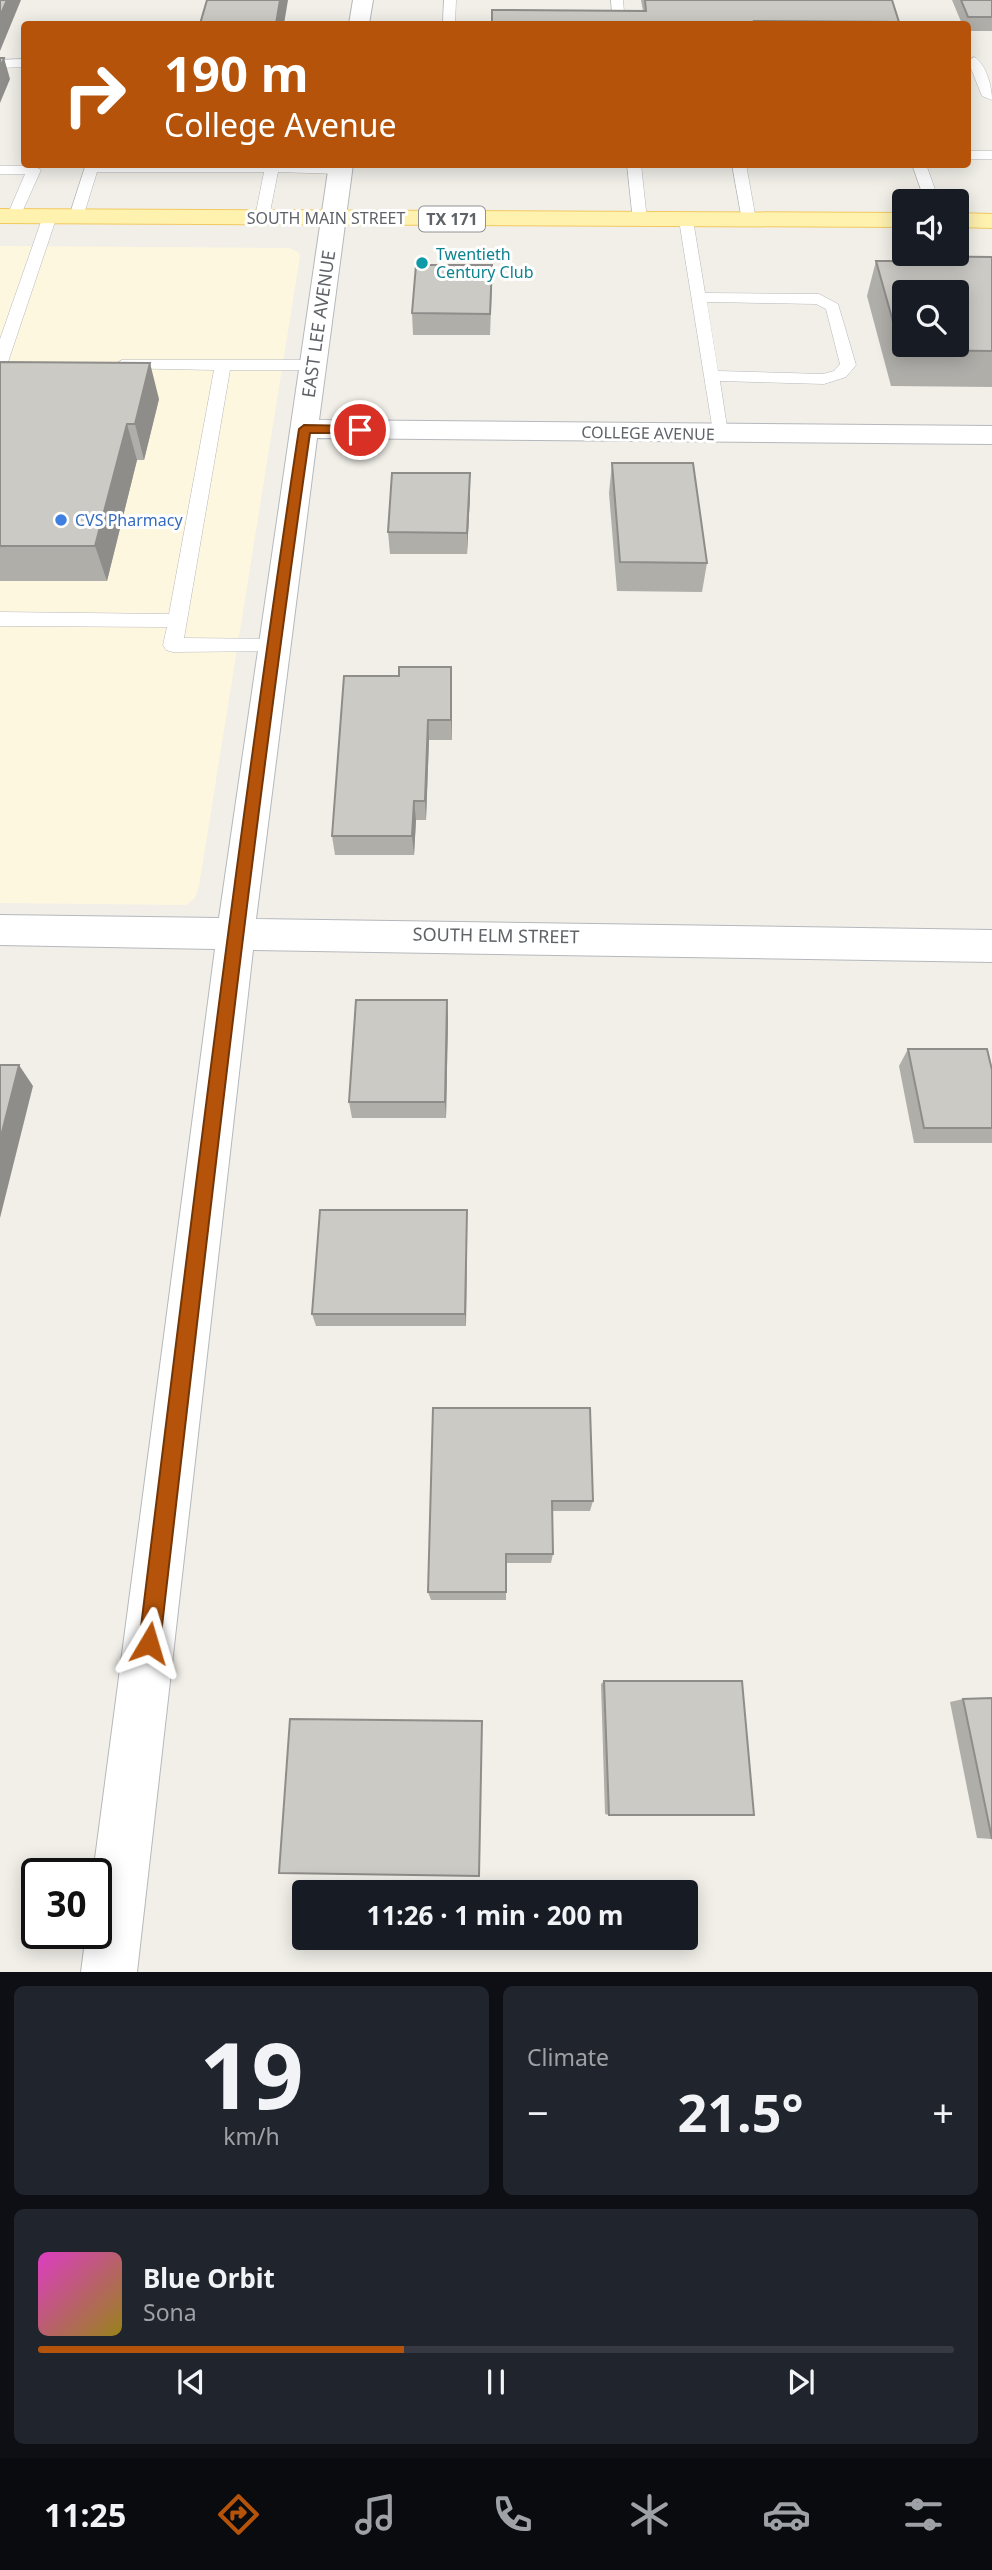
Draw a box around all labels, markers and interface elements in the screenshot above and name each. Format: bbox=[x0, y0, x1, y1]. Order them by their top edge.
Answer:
text: 190 m bbox=[164, 40, 309, 106]
icon: right bbox=[49, 49, 140, 140]
text: College Avenue bbox=[164, 103, 397, 146]
map controls bbox=[892, 189, 969, 357]
button: sound bbox=[892, 189, 969, 266]
road number: TX 171 bbox=[419, 206, 485, 232]
street label: SOUTH MAIN STREET bbox=[247, 207, 405, 229]
place label: Twentieth Century Club bbox=[436, 243, 534, 283]
street label: EAST LEE AVENUE bbox=[296, 249, 340, 399]
marker: Twentieth Century Club bbox=[414, 255, 430, 271]
button: search bbox=[892, 280, 969, 357]
pin bbox=[330, 400, 390, 460]
icon: arrive bbox=[341, 411, 379, 449]
street label: COLLEGE AVENUE bbox=[581, 421, 715, 445]
place label: CVS Pharmacy bbox=[75, 509, 183, 531]
marker: CVS Pharmacy bbox=[53, 512, 69, 528]
street label: SOUTH ELM STREET bbox=[412, 922, 580, 948]
position arrow bbox=[112, 1606, 186, 1680]
speed limit sign: 30 bbox=[21, 1858, 112, 1949]
text: 11:26 · 1 min · 200 m bbox=[367, 1897, 623, 1933]
text: 19 bbox=[199, 2012, 304, 2136]
text: Climate bbox=[527, 2041, 609, 2073]
text: 21.5° bbox=[678, 2076, 803, 2147]
text: − bbox=[527, 2086, 549, 2138]
text: + bbox=[932, 2086, 954, 2138]
text: km/h bbox=[223, 2120, 280, 2152]
text: Blue Orbit bbox=[143, 2260, 275, 2296]
text: Sona bbox=[143, 2296, 197, 2328]
icon: previous bbox=[172, 2363, 210, 2401]
icon: pause bbox=[477, 2363, 515, 2401]
icon: next bbox=[782, 2363, 820, 2401]
icon: directions bbox=[214, 2490, 263, 2539]
icon: music bbox=[351, 2490, 400, 2539]
icon: phone bbox=[488, 2490, 537, 2539]
icon: climate bbox=[625, 2490, 674, 2539]
icon: car bbox=[762, 2490, 811, 2539]
icon: filters bbox=[899, 2490, 948, 2539]
text: 11:25 bbox=[44, 2493, 126, 2536]

